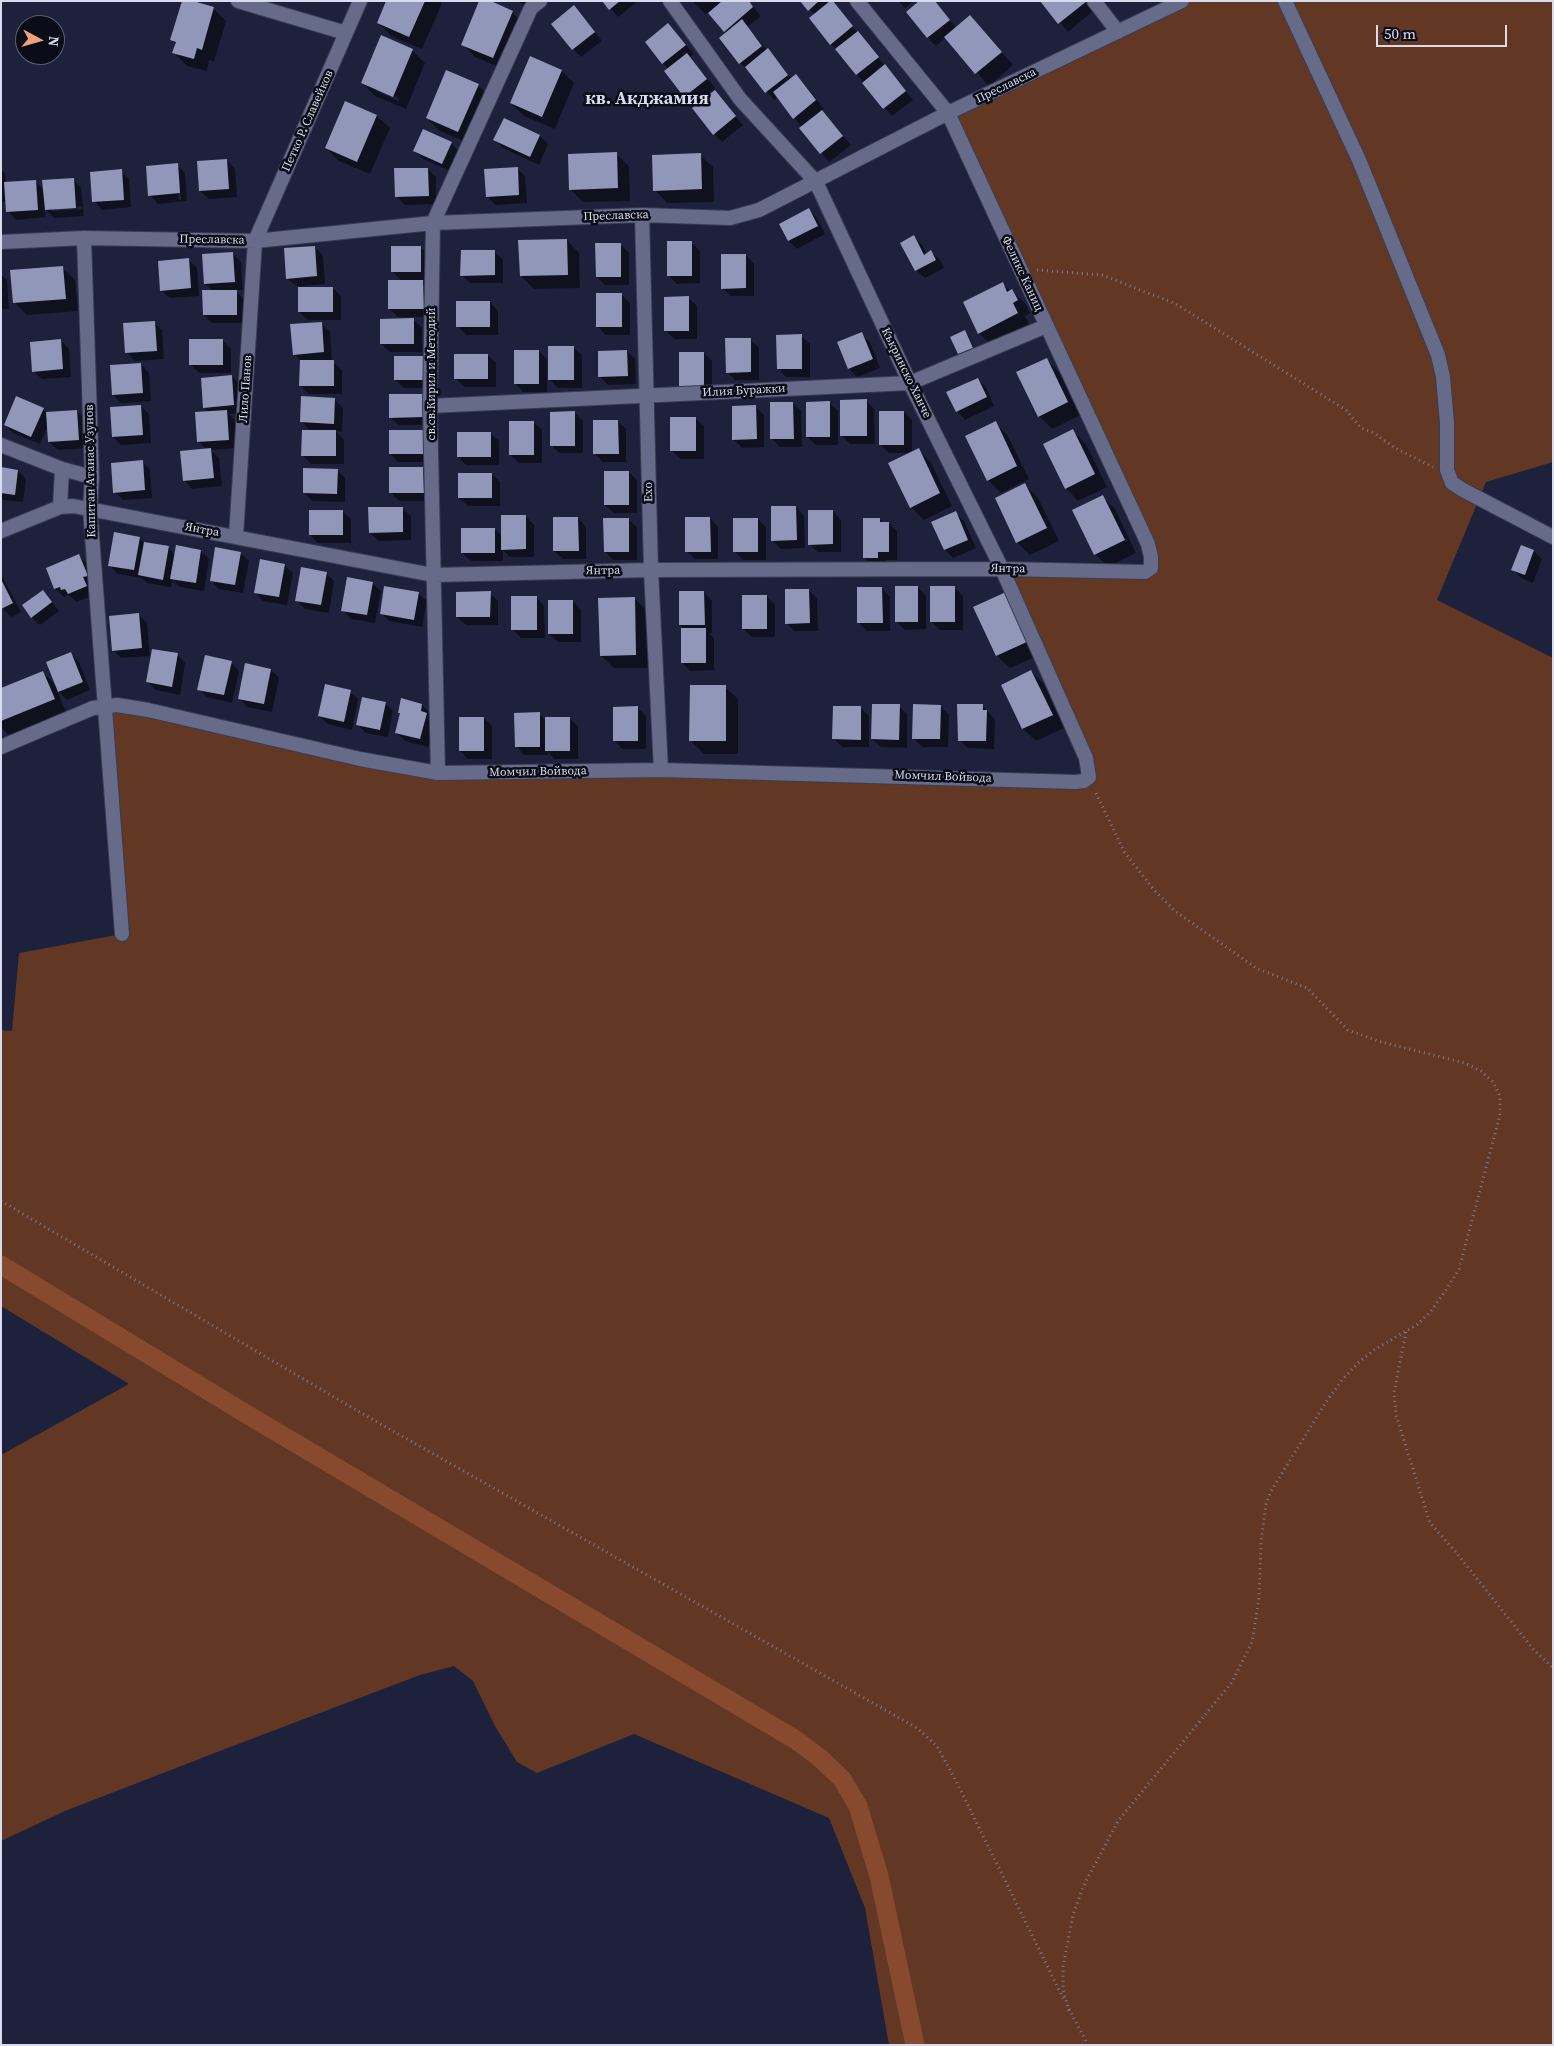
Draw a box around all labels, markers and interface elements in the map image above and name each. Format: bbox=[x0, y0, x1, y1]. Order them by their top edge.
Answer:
north arrow bbox=[15, 15, 65, 65]
scale bar bbox=[1379, 15, 1510, 47]
text: 50 m bbox=[1384, 23, 1416, 44]
text: N bbox=[43, 35, 64, 48]
street label: Преславска bbox=[973, 65, 1039, 107]
street label: Петко Р. Славейков bbox=[279, 68, 337, 174]
district label: кв. Акджамия bbox=[585, 88, 709, 110]
street label: Преславска bbox=[583, 208, 649, 224]
street label: Преславска bbox=[179, 232, 245, 248]
street label: Феликс Каниц bbox=[998, 234, 1046, 314]
street label: св.св.Кирил и Методий bbox=[425, 308, 439, 440]
street label: Къкринско Ханче bbox=[878, 325, 934, 421]
street label: Лило Панов bbox=[236, 355, 256, 423]
street label: Илия Буражки bbox=[702, 382, 786, 400]
street label: Капитан Атанас Узунов bbox=[83, 404, 99, 538]
street label: Ехо bbox=[642, 482, 656, 502]
street label: Янтра bbox=[184, 520, 220, 540]
street label: Янтра bbox=[991, 561, 1025, 577]
street label: Янтра bbox=[586, 563, 620, 579]
street label: Момчил Войвода bbox=[489, 764, 587, 780]
street label: Момчил Войвода bbox=[894, 768, 992, 786]

